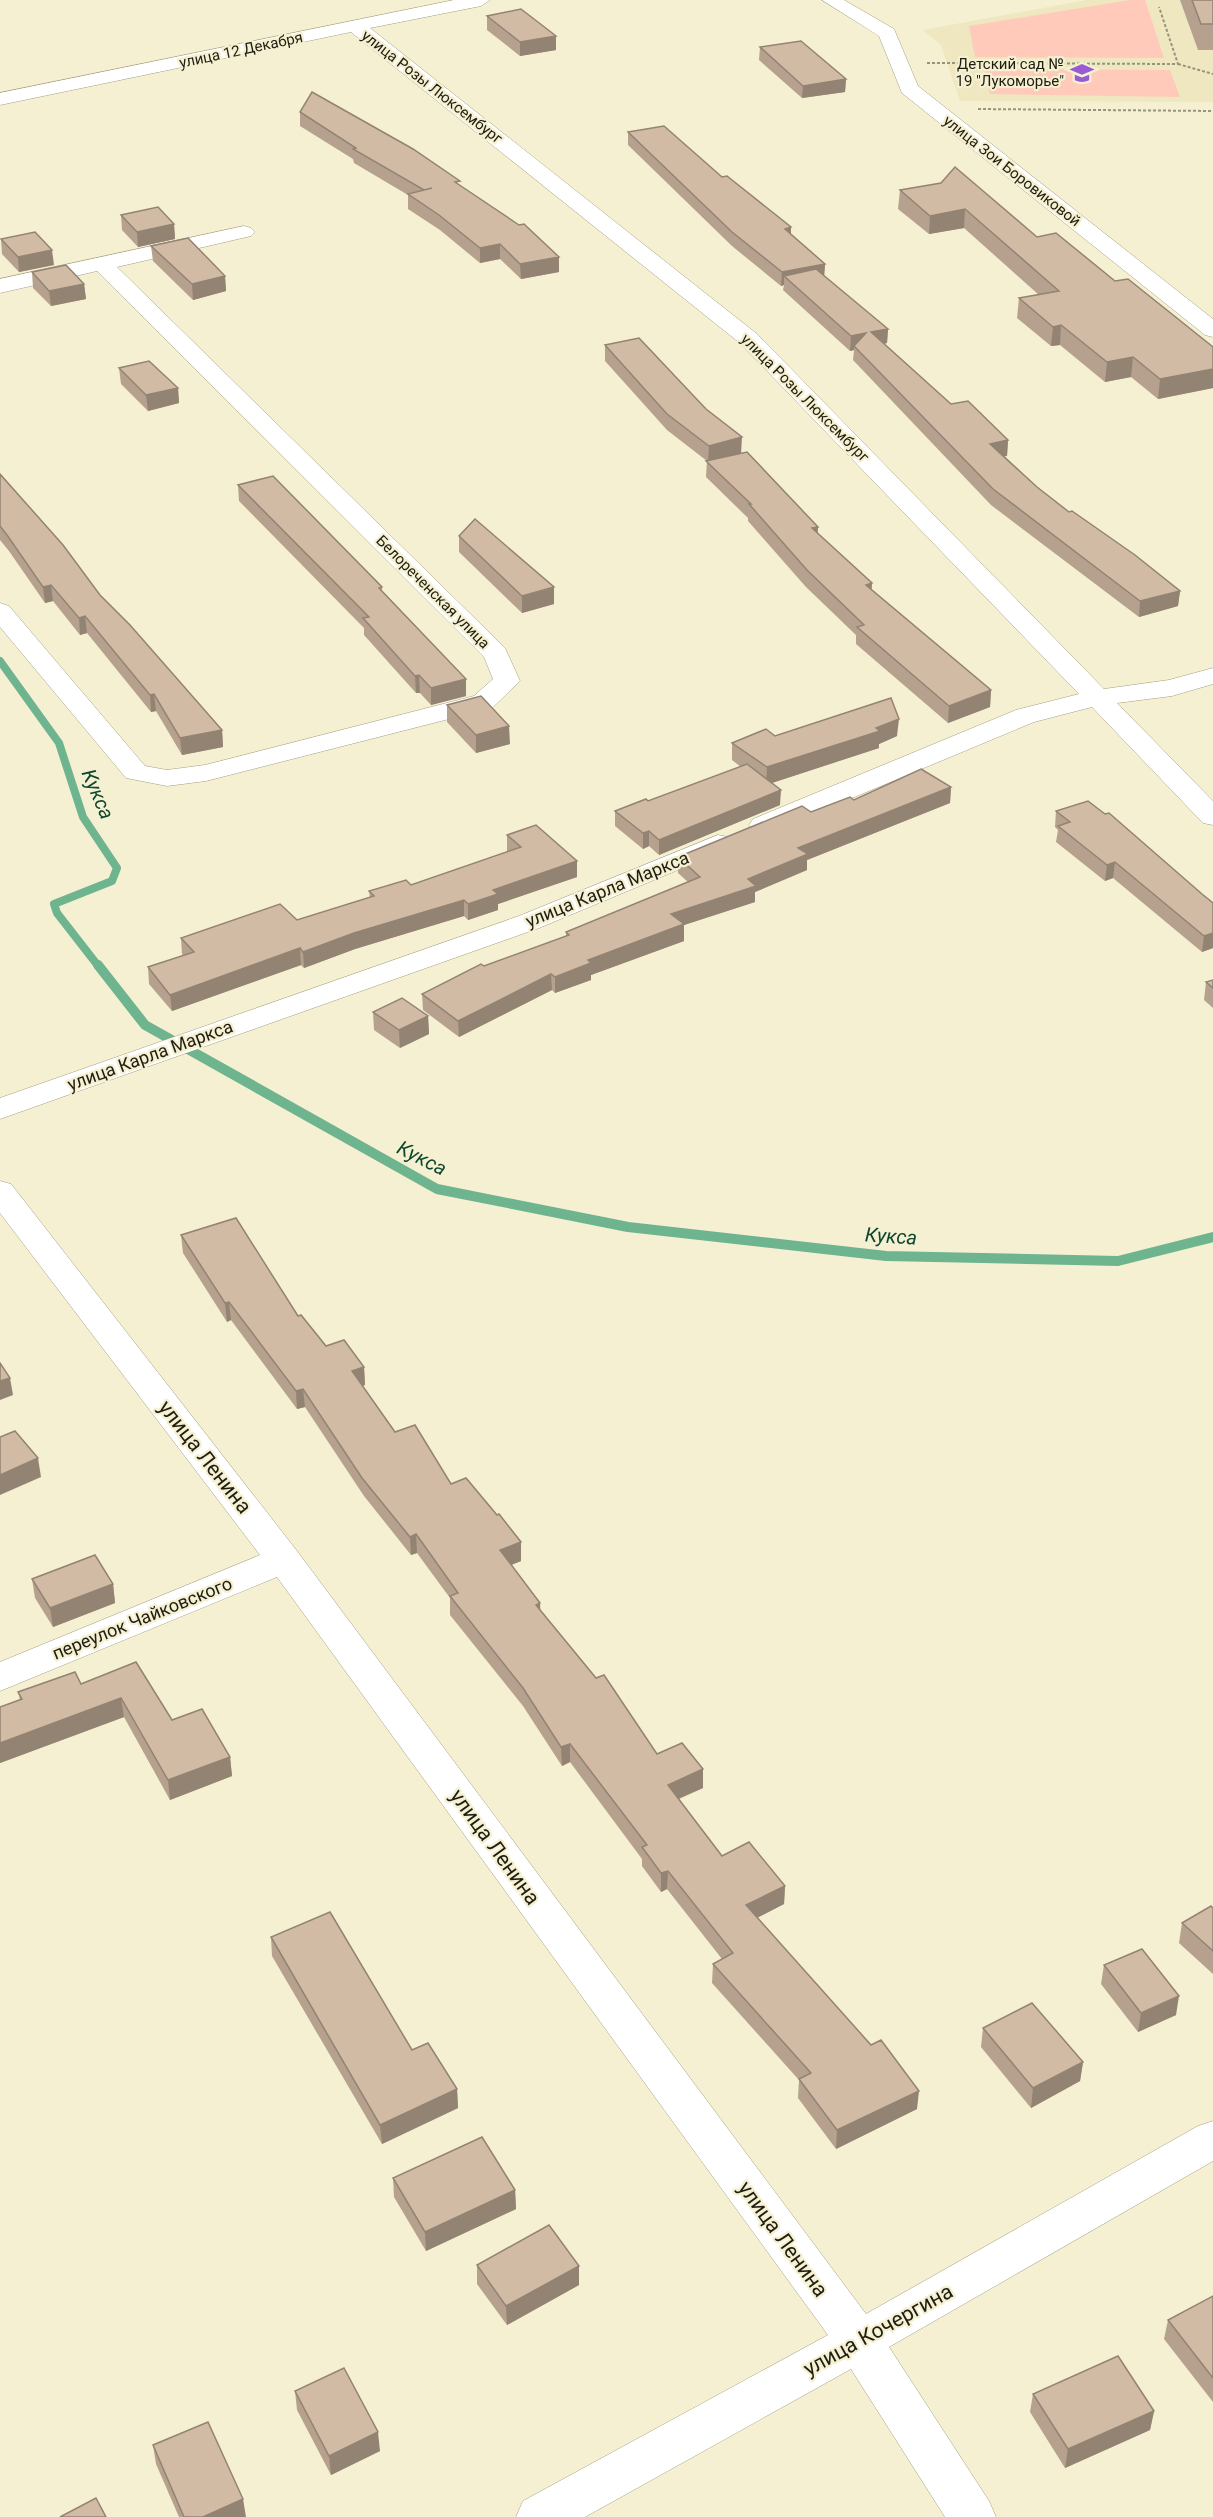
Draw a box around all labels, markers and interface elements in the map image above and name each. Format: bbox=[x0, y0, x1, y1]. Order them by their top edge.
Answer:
street label: улица Розы Люксембург bbox=[358, 26, 507, 148]
street label: улица 12 Декабря bbox=[178, 28, 304, 72]
place label: Детский сад № 19 "Лукоморье" bbox=[955, 55, 1064, 90]
school or university icon: Детский сад № 19 "Лукоморье" bbox=[1069, 60, 1095, 86]
street label: улица Зои Боровиковой bbox=[940, 112, 1084, 230]
street label: улица Розы Люксембург bbox=[737, 330, 873, 466]
street label: Белореченская улица bbox=[373, 532, 493, 652]
water label: Кукса bbox=[77, 765, 119, 823]
street label: улица Карла Маркса bbox=[522, 847, 692, 931]
street label: улица Карла Маркса bbox=[65, 1015, 235, 1095]
water label: Кукса bbox=[393, 1135, 451, 1181]
water label: Кукса bbox=[864, 1222, 918, 1250]
street label: улица Ленина bbox=[153, 1396, 257, 1518]
street label: переулок Чайковского bbox=[49, 1572, 235, 1664]
street label: улица Ленина bbox=[445, 1785, 545, 1909]
street label: улица Ленина bbox=[733, 2177, 833, 2301]
street label: улица Кочергина bbox=[799, 2279, 957, 2381]

